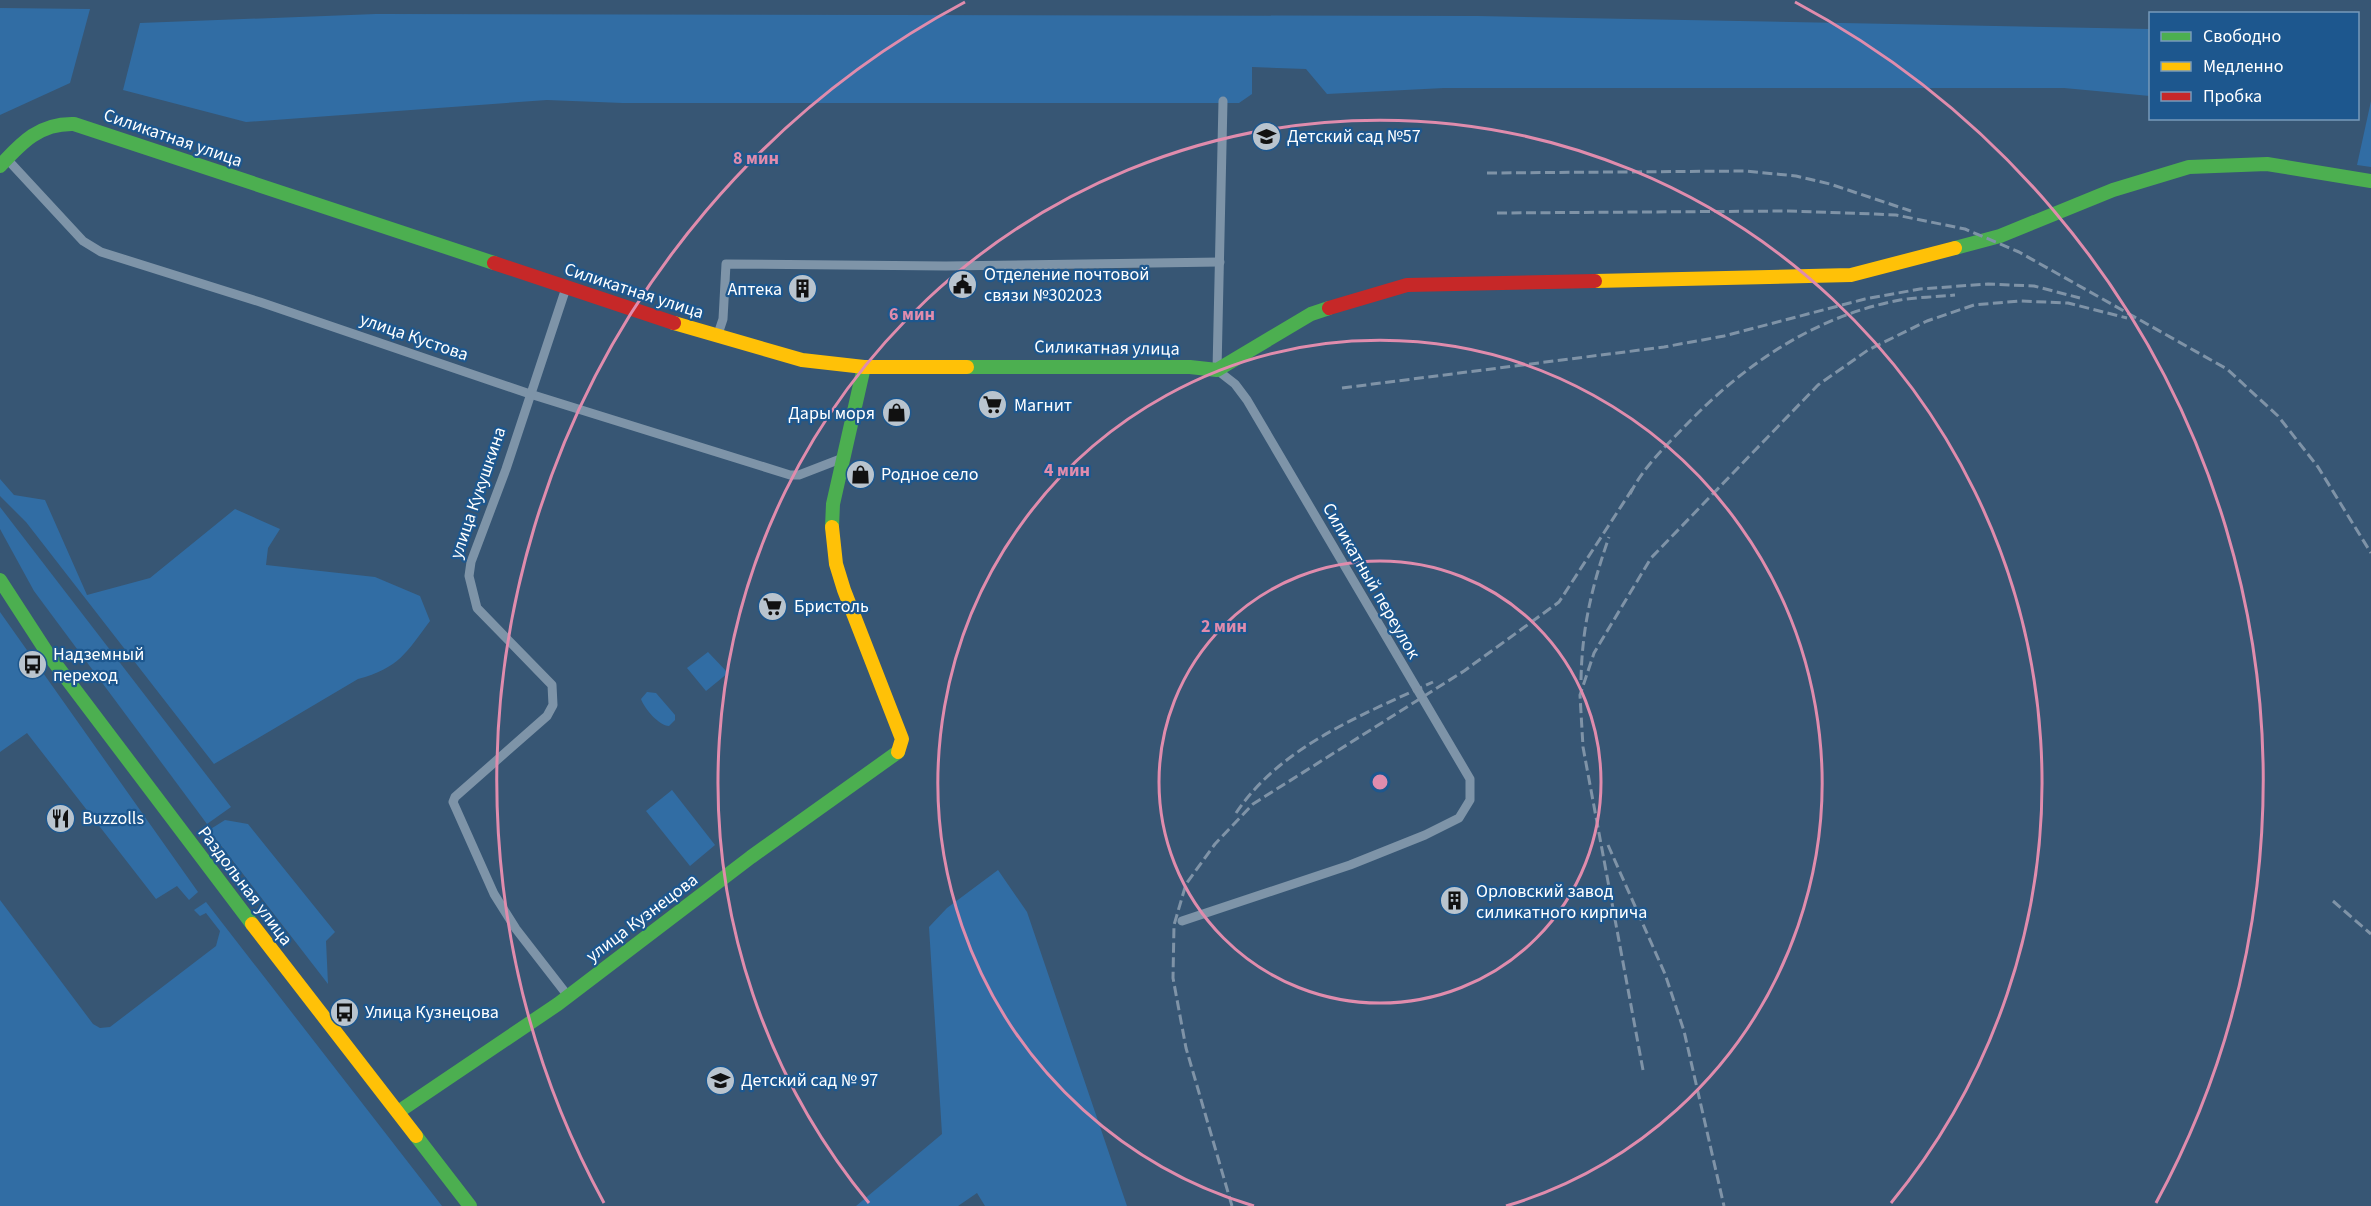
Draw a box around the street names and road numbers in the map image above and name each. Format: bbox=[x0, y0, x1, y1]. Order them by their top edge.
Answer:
street label: Силикатная улица bbox=[100, 103, 246, 173]
street label: Силикатная улица bbox=[561, 257, 707, 325]
street label: улица Кустова bbox=[356, 307, 472, 367]
street label: Силикатная улица bbox=[1034, 334, 1180, 362]
street label: улица Кукушкина bbox=[444, 424, 512, 562]
street label: Силикатный переулок bbox=[1316, 498, 1426, 664]
street label: Раздольная улица bbox=[192, 821, 298, 951]
street label: улица Кузнецова bbox=[581, 868, 703, 968]

